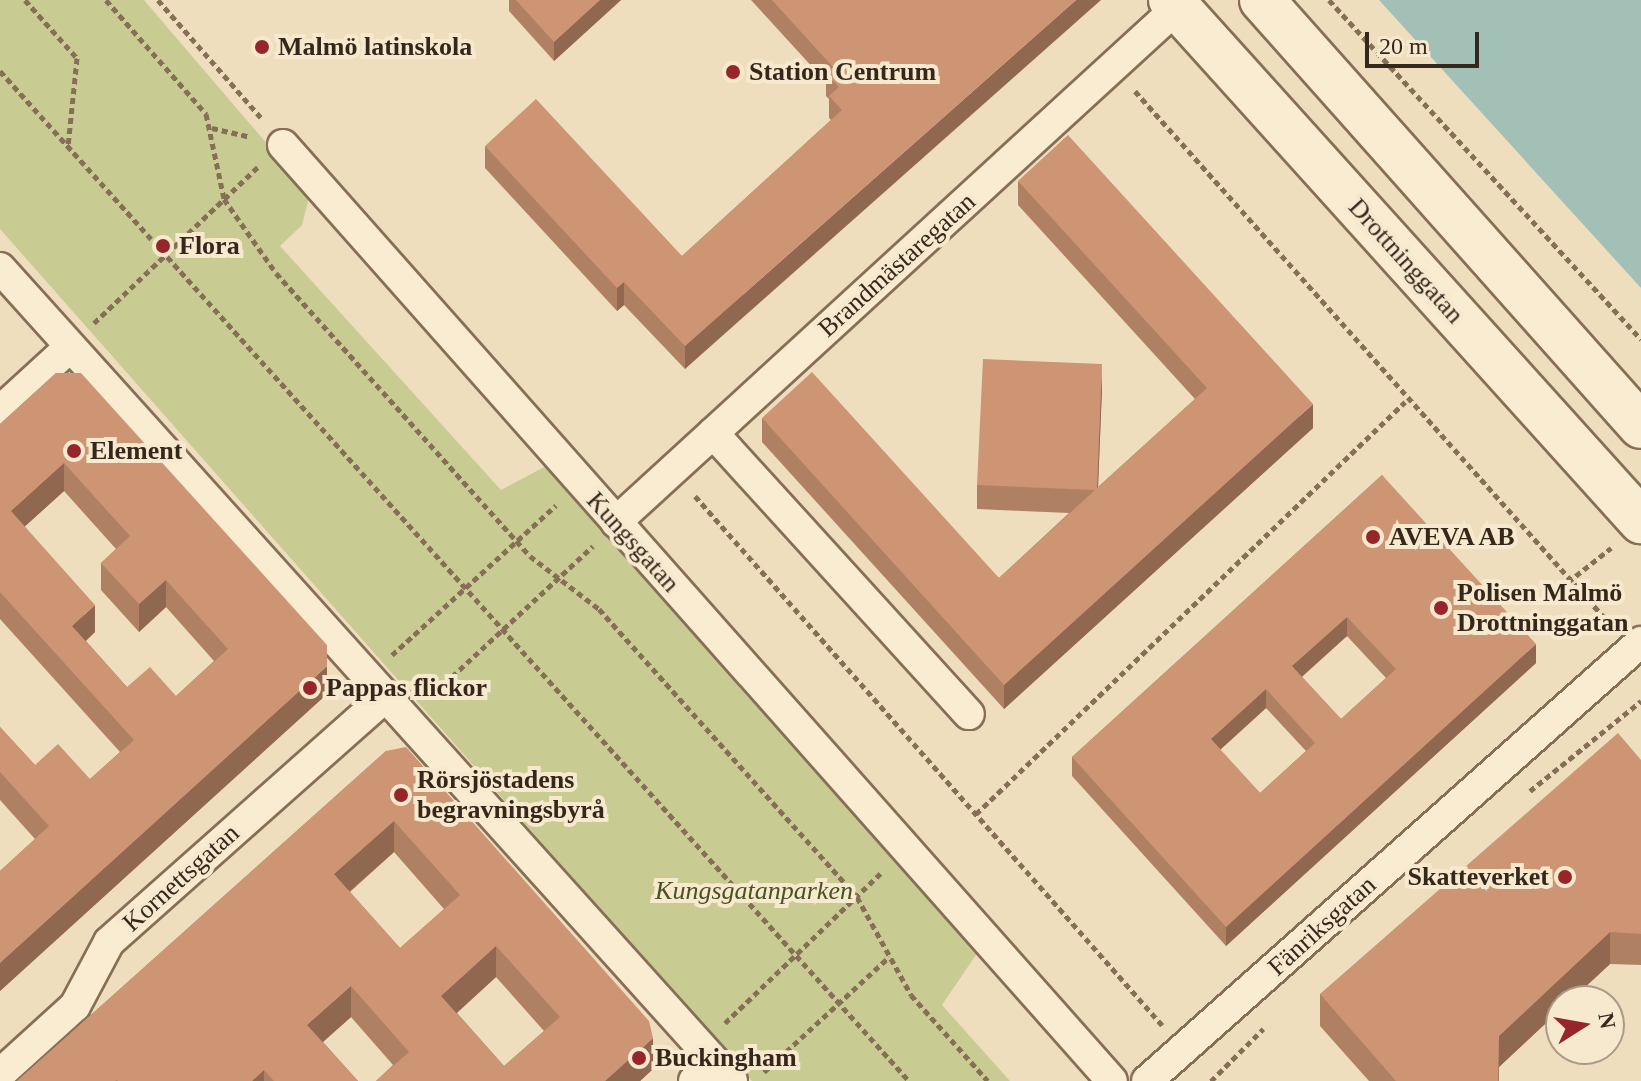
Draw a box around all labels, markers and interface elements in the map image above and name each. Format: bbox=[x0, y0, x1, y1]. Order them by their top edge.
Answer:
scale bar bbox=[1369, 16, 1483, 66]
place label: Malmö latinskola bbox=[278, 31, 472, 63]
text: 20 m bbox=[1379, 33, 1428, 59]
marker: Malmö latinskola bbox=[253, 38, 271, 56]
place label: Station Centrum bbox=[749, 56, 936, 88]
marker: Station Centrum bbox=[724, 63, 742, 81]
street label: Brandmästaregatan bbox=[812, 186, 982, 344]
street label: Drottninggatan bbox=[1342, 192, 1470, 330]
place label: Flora bbox=[179, 230, 240, 262]
marker: Flora bbox=[154, 237, 172, 255]
place label: Element bbox=[90, 435, 182, 467]
marker: Element bbox=[65, 442, 83, 460]
street label: Kungsgatan bbox=[580, 485, 686, 599]
place label: AVEVA AB bbox=[1389, 521, 1517, 553]
marker: AVEVA AB bbox=[1364, 528, 1382, 546]
place label: Polisen Malmö Drottninggatan bbox=[1457, 577, 1628, 638]
marker: Polisen Malmö Drottninggatan bbox=[1432, 599, 1450, 617]
place label: Pappas flickor bbox=[326, 672, 487, 704]
marker: Pappas flickor bbox=[301, 679, 319, 697]
place label: Rörsjöstadens begravningsbyrå bbox=[417, 764, 605, 826]
marker: Rörsjöstadens begravningsbyrå bbox=[392, 786, 410, 804]
street label: Kornettsgatan bbox=[116, 818, 246, 938]
place label: Skatteverket bbox=[1407, 861, 1549, 893]
marker: Skatteverket bbox=[1556, 868, 1574, 886]
street label: Fänriksgatan bbox=[1262, 869, 1382, 983]
park label: Kungsgatanparken bbox=[655, 875, 853, 907]
north arrow bbox=[1545, 985, 1625, 1065]
text: N bbox=[1593, 1011, 1621, 1031]
place label: Buckingham bbox=[655, 1042, 797, 1074]
marker: Buckingham bbox=[630, 1049, 648, 1067]

